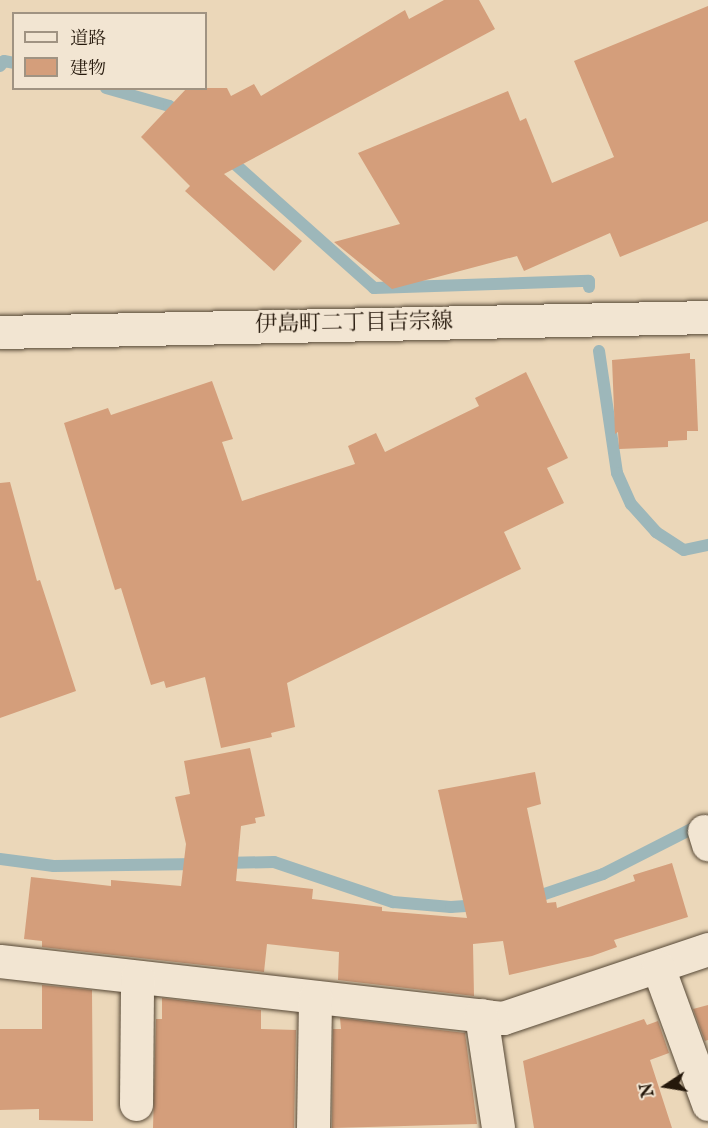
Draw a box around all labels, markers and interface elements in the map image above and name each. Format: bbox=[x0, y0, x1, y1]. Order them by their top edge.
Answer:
legend bbox=[12, 12, 207, 90]
text: 道路 bbox=[70, 28, 106, 51]
text: 建物 bbox=[70, 58, 106, 81]
street label: 伊島町二丁目吉宗線 bbox=[255, 309, 453, 339]
north arrow bbox=[636, 1056, 696, 1116]
text: N bbox=[637, 1081, 660, 1099]

